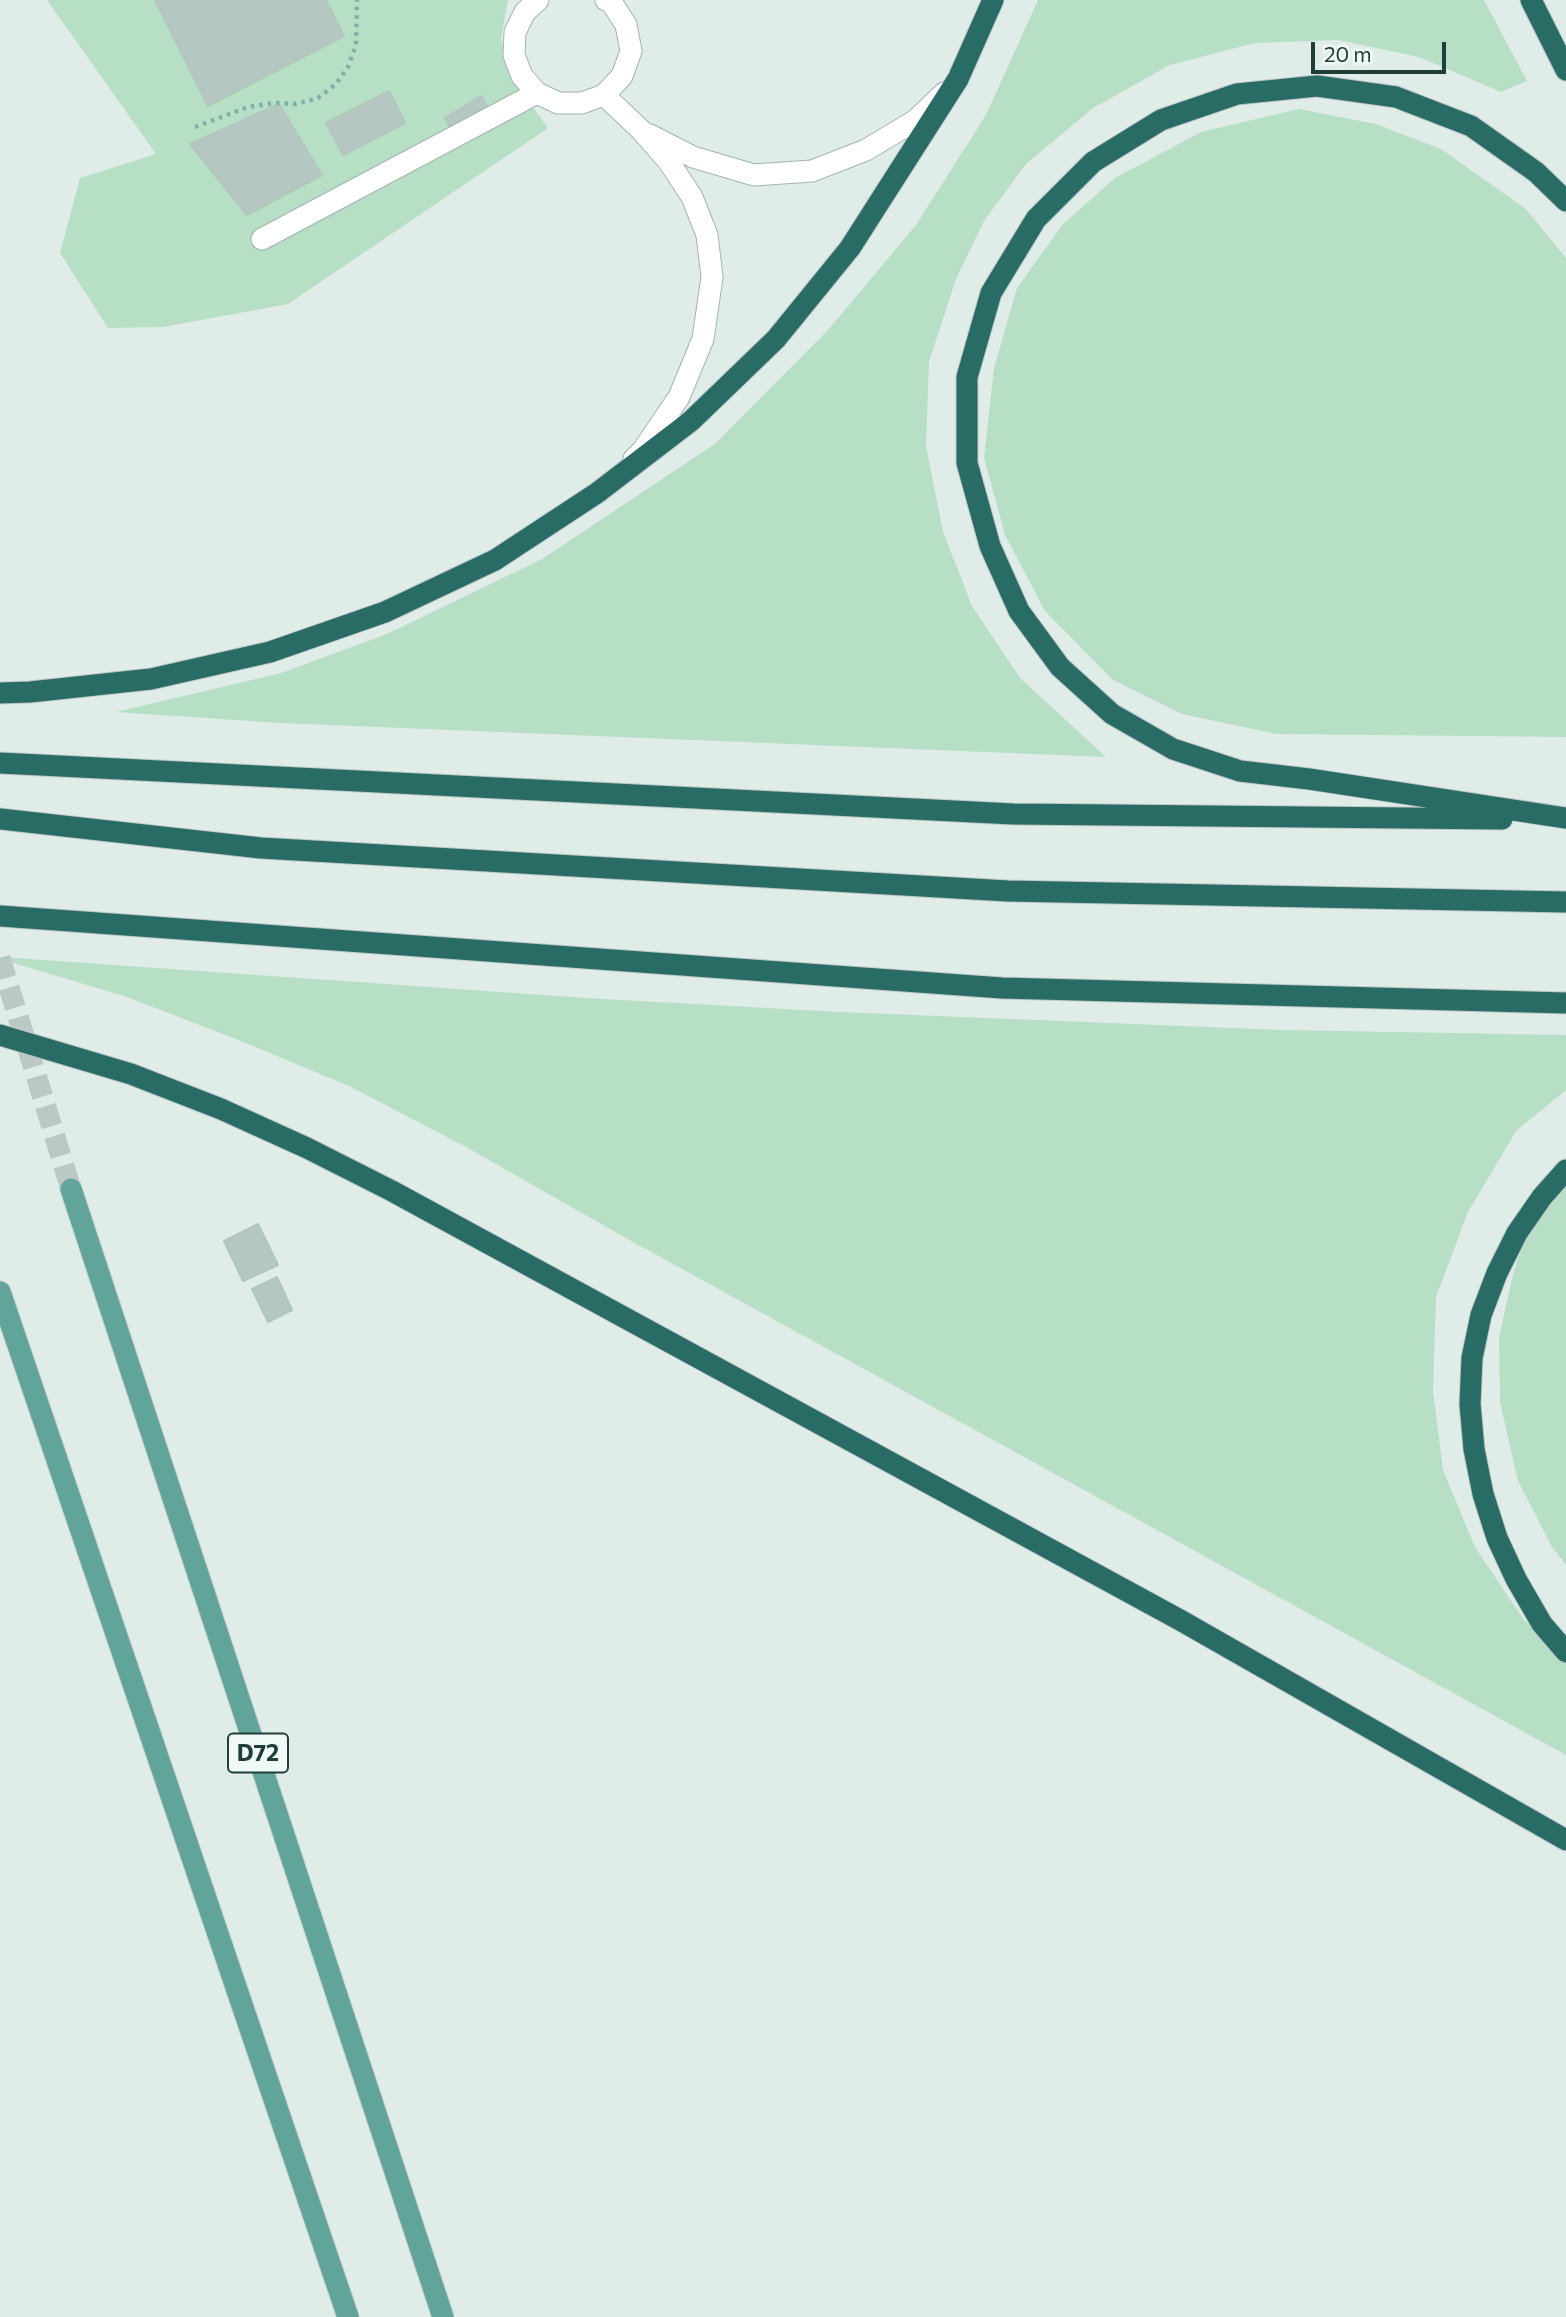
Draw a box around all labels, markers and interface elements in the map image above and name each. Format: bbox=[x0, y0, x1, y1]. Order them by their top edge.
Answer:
scale bar bbox=[1314, 28, 1449, 72]
text: 20 m bbox=[1324, 41, 1372, 66]
road number: D72 bbox=[228, 1734, 288, 1772]

